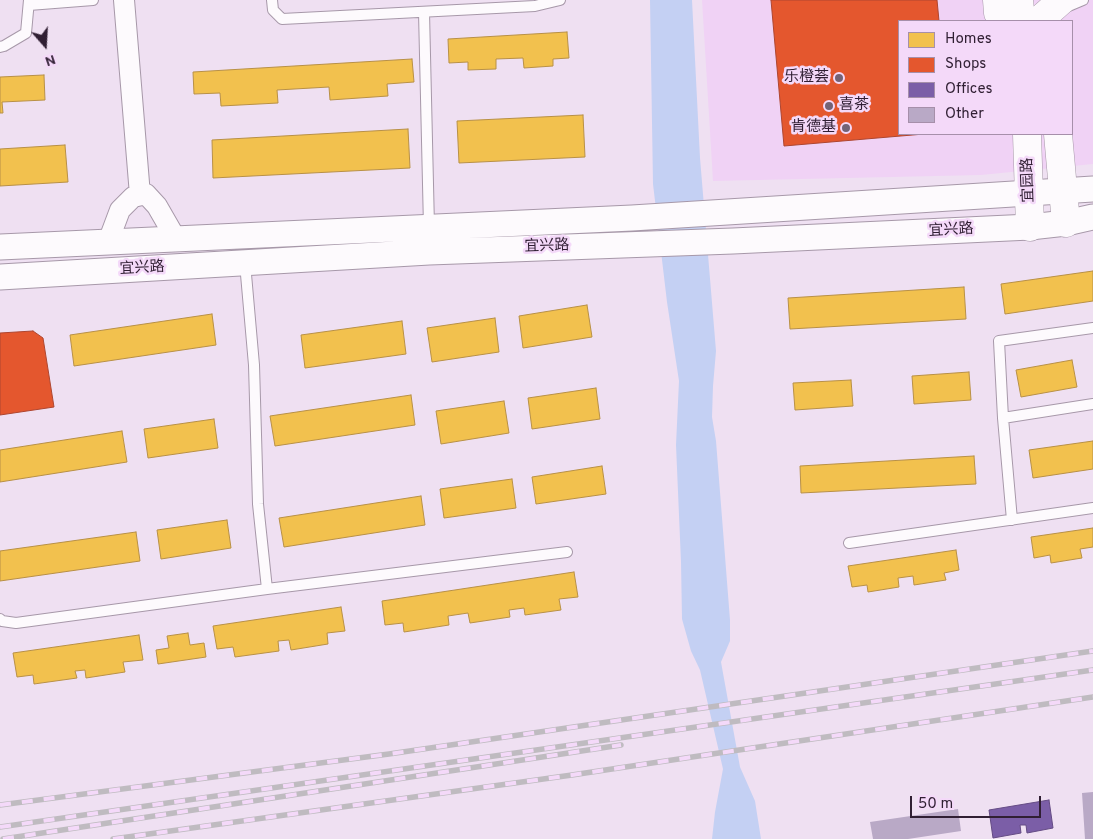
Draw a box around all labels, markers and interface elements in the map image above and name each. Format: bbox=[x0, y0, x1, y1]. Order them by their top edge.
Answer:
north arrow bbox=[20, 20, 70, 70]
legend bbox=[898, 20, 1073, 135]
text: Homes bbox=[945, 30, 992, 49]
text: N bbox=[43, 50, 58, 69]
text: Shops bbox=[945, 55, 986, 74]
place label: 乐橙荟 bbox=[784, 69, 829, 87]
marker: 乐橙荟 bbox=[833, 72, 845, 84]
text: Offices bbox=[945, 80, 992, 99]
place label: 喜茶 bbox=[839, 97, 869, 115]
marker: 喜茶 bbox=[823, 100, 835, 112]
text: Other bbox=[945, 105, 984, 124]
place label: 肯德基 bbox=[791, 119, 836, 137]
marker: 肯德基 bbox=[840, 122, 852, 134]
street label: 宜园路 bbox=[1019, 157, 1039, 203]
street label: 宜兴路 bbox=[928, 221, 974, 241]
street label: 宜兴路 bbox=[524, 237, 570, 257]
street label: 宜兴路 bbox=[119, 259, 165, 279]
scale bar bbox=[913, 786, 1044, 818]
text: 50 m bbox=[918, 795, 953, 814]

